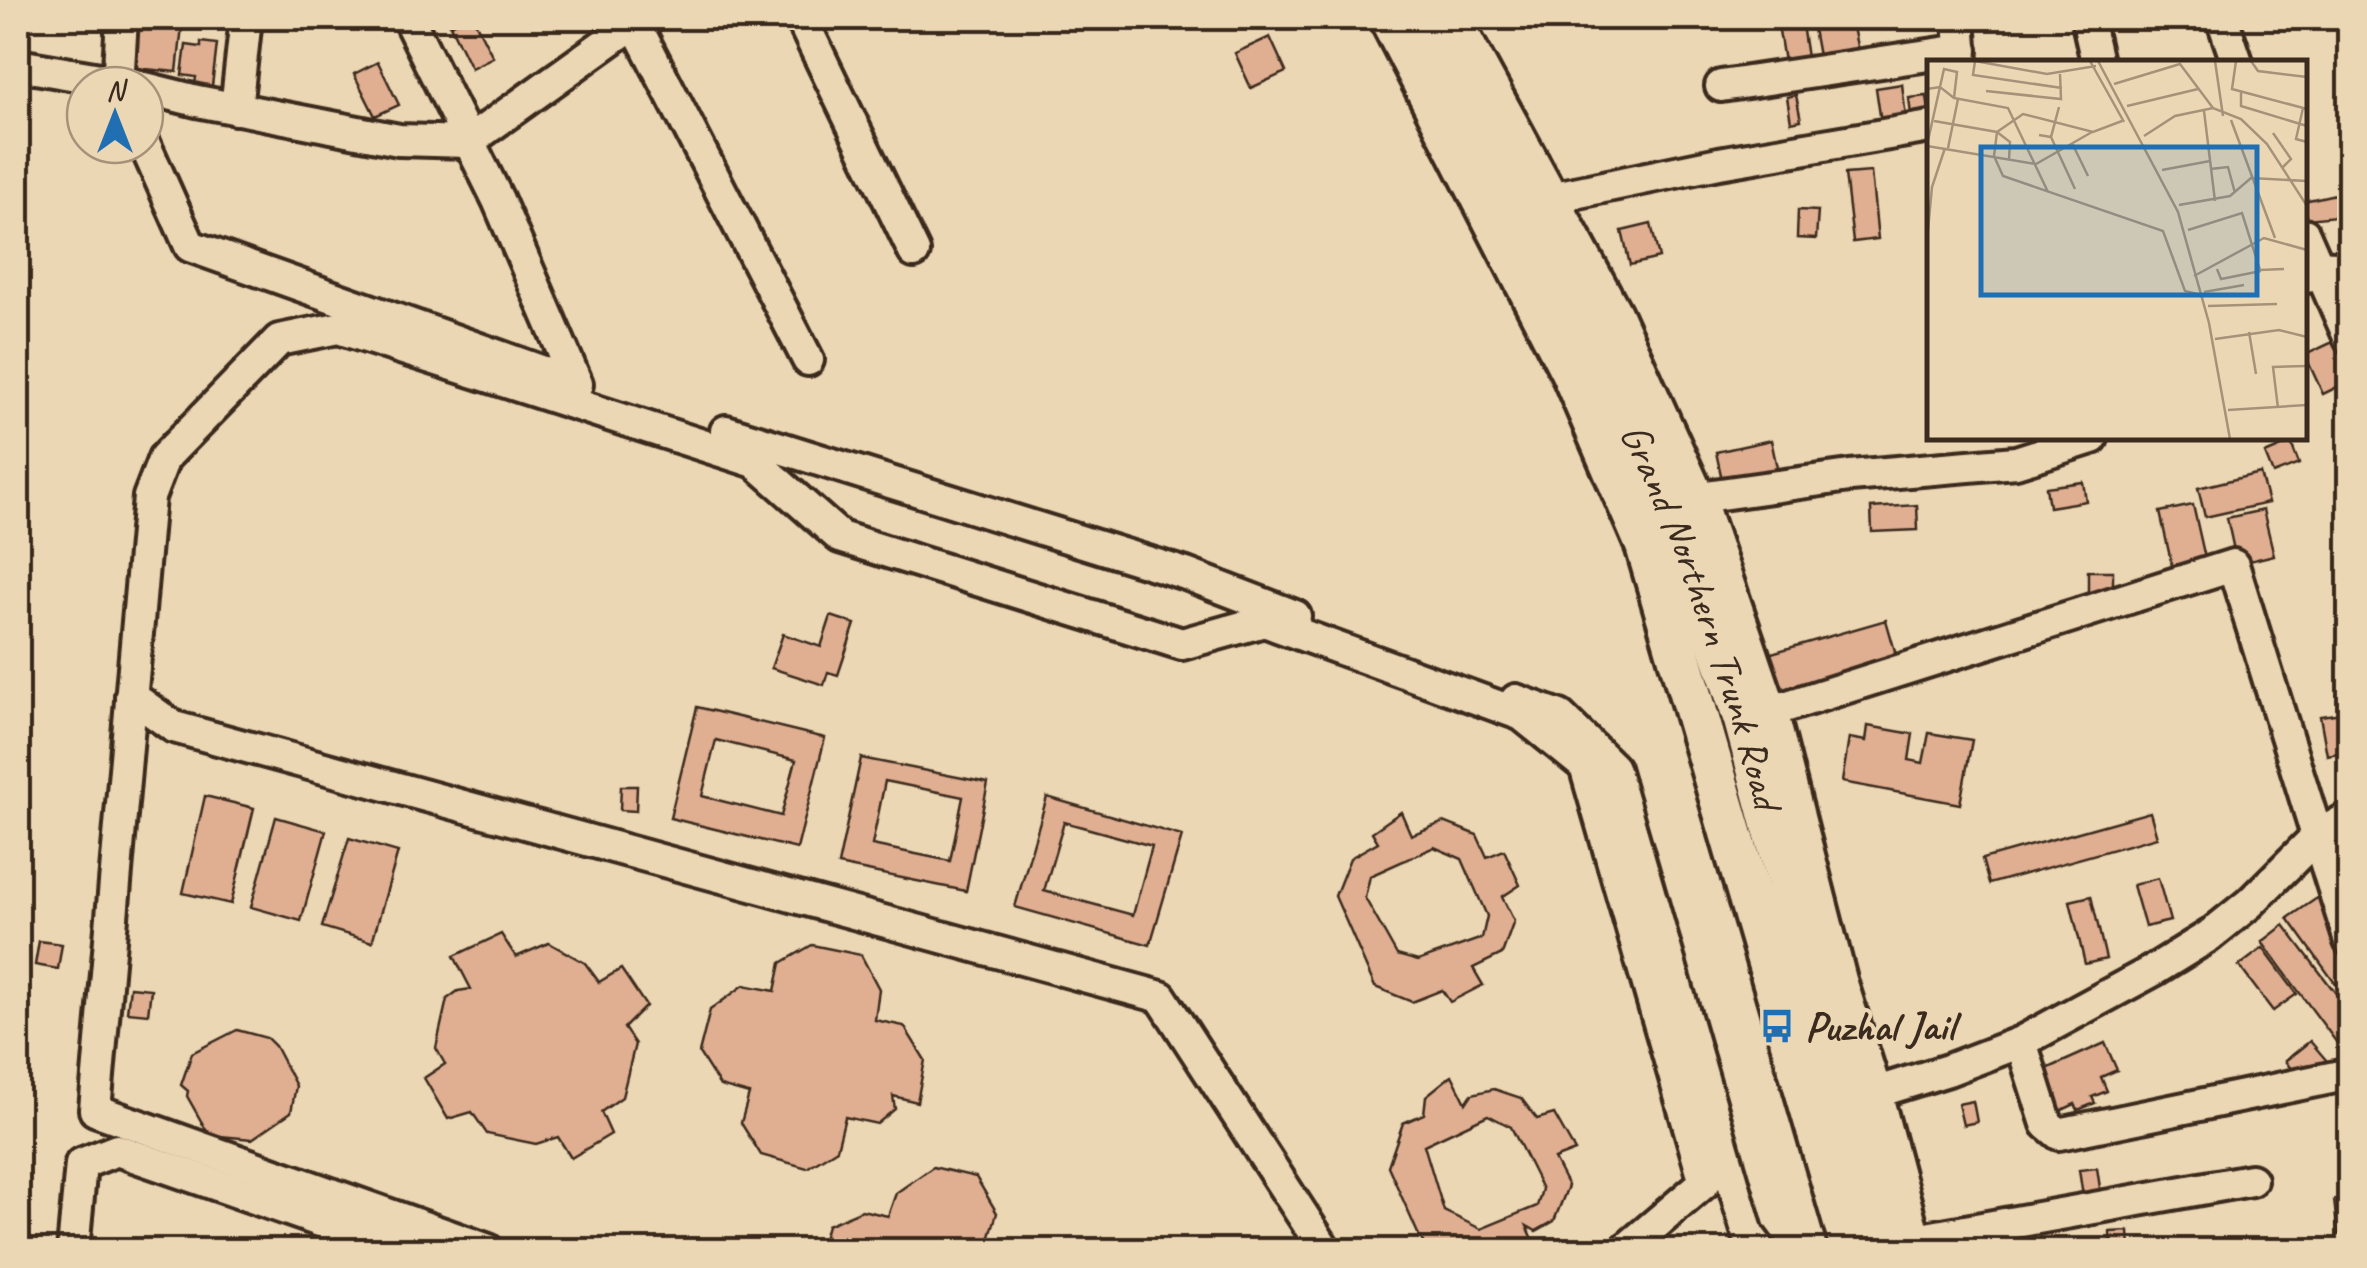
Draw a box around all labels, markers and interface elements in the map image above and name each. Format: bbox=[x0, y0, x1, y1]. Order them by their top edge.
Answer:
inset map bbox=[1927, 60, 2307, 440]
north arrow bbox=[65, 65, 165, 165]
text: N bbox=[106, 73, 128, 108]
street label: Grand Northern Trunk Road bbox=[1609, 415, 1796, 820]
place label: Puzhal Jail bbox=[1805, 1000, 1963, 1053]
bus stop icon: Puzhal Jail bbox=[1758, 1007, 1796, 1045]

